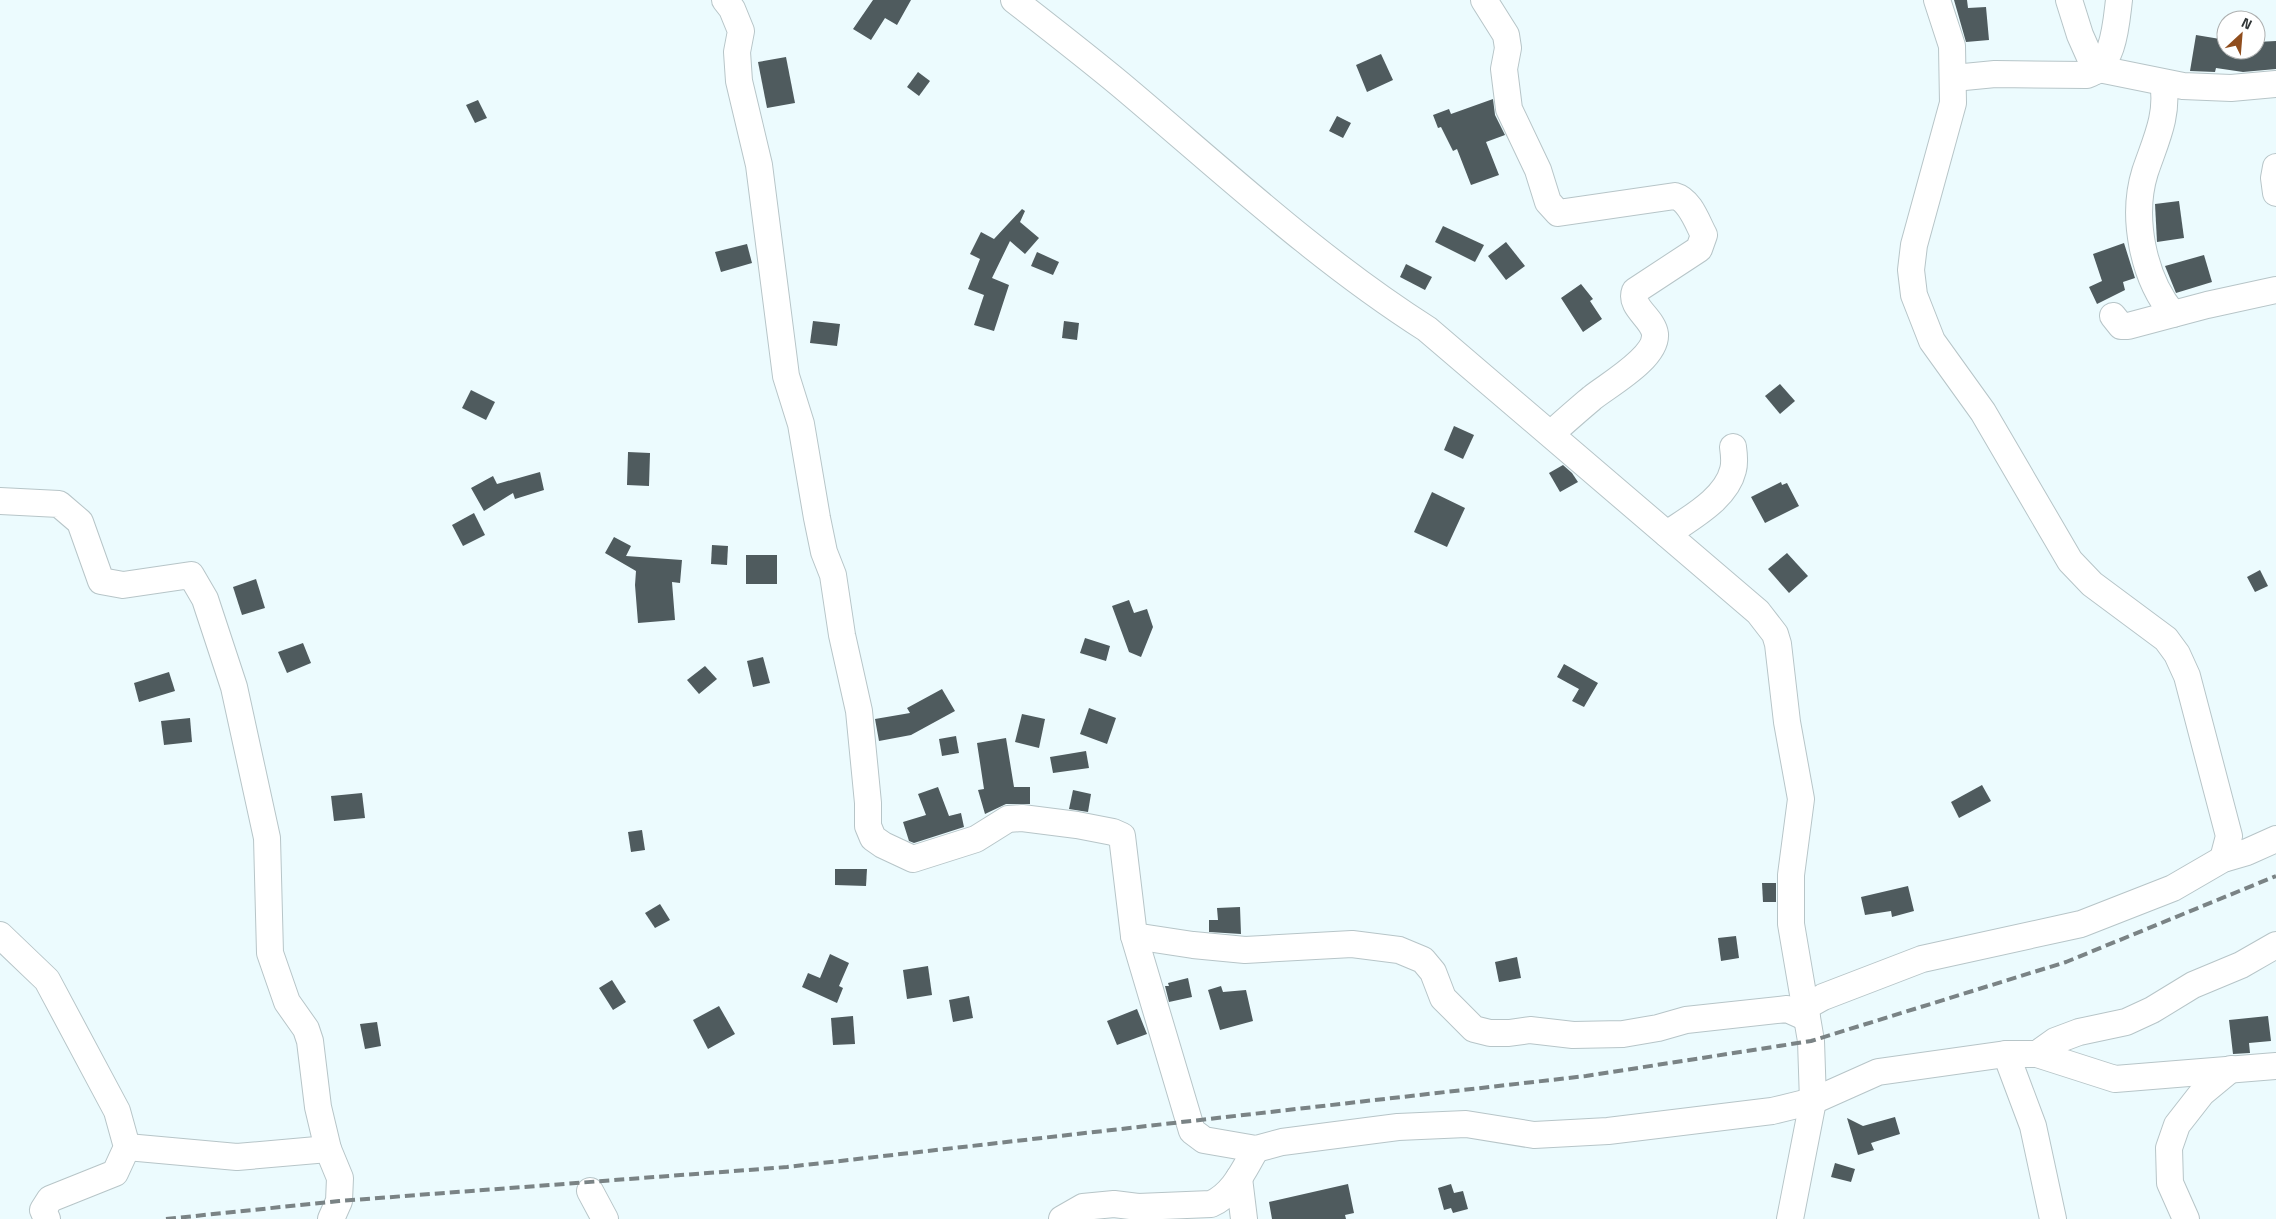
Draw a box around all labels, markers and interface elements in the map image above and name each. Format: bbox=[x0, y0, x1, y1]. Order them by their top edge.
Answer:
north arrow bbox=[2216, 10, 2266, 60]
text: N bbox=[2238, 11, 2256, 34]

